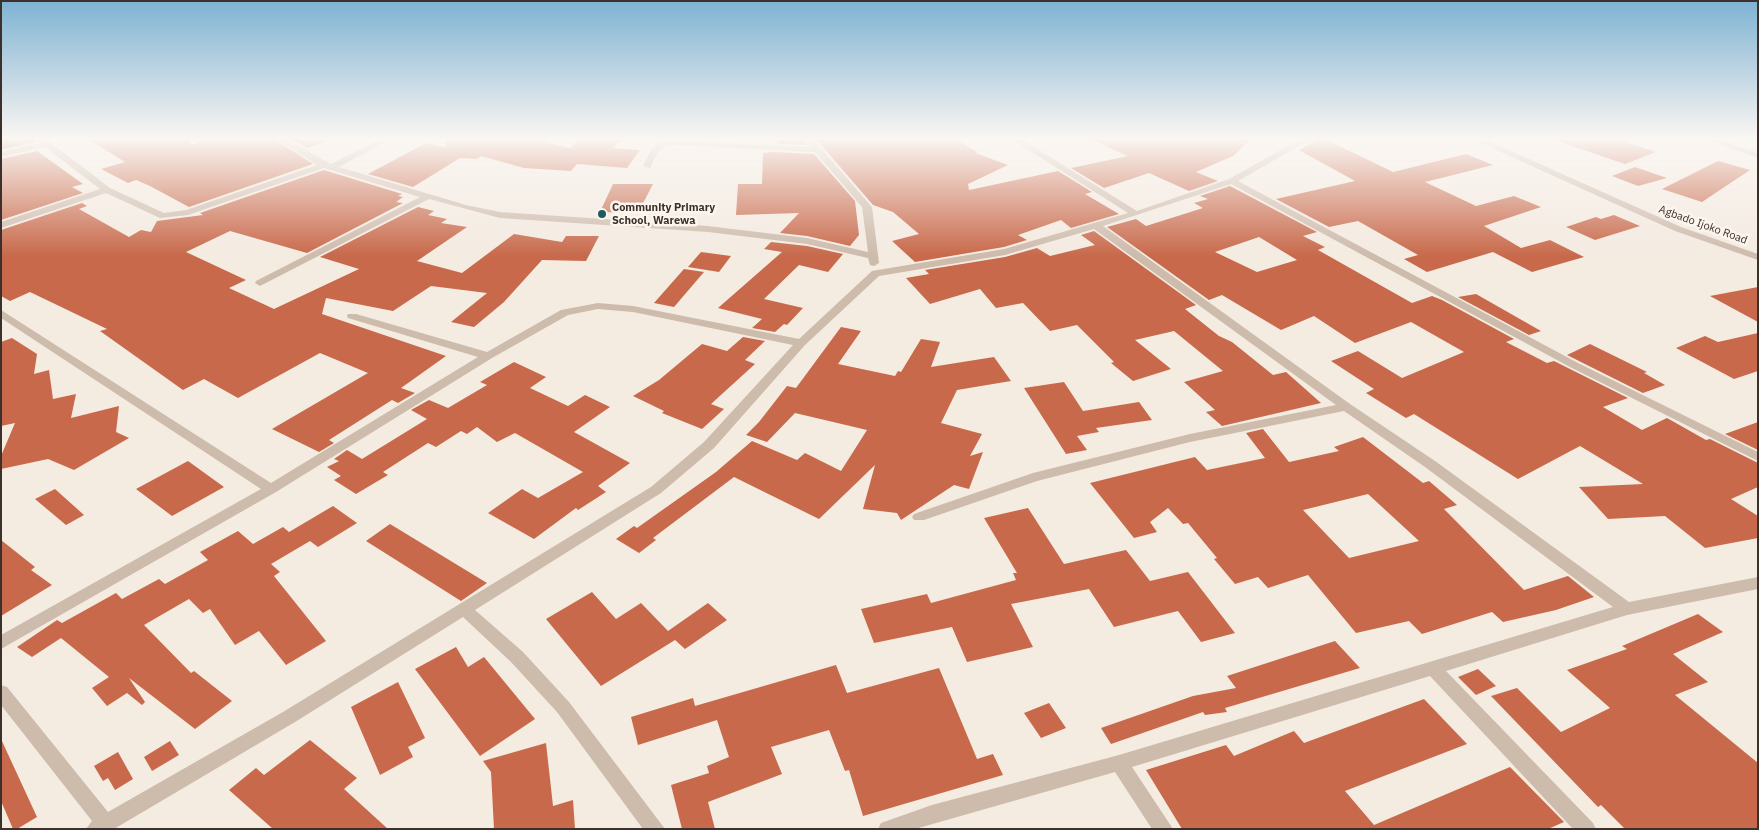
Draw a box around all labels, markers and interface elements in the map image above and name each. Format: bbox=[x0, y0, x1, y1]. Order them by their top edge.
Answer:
place label: Community Primary School, Warewa bbox=[612, 201, 715, 227]
street label: Agbado Ijoko Road bbox=[1657, 203, 1749, 247]
marker: Community Primary School, Warewa bbox=[596, 208, 608, 220]

